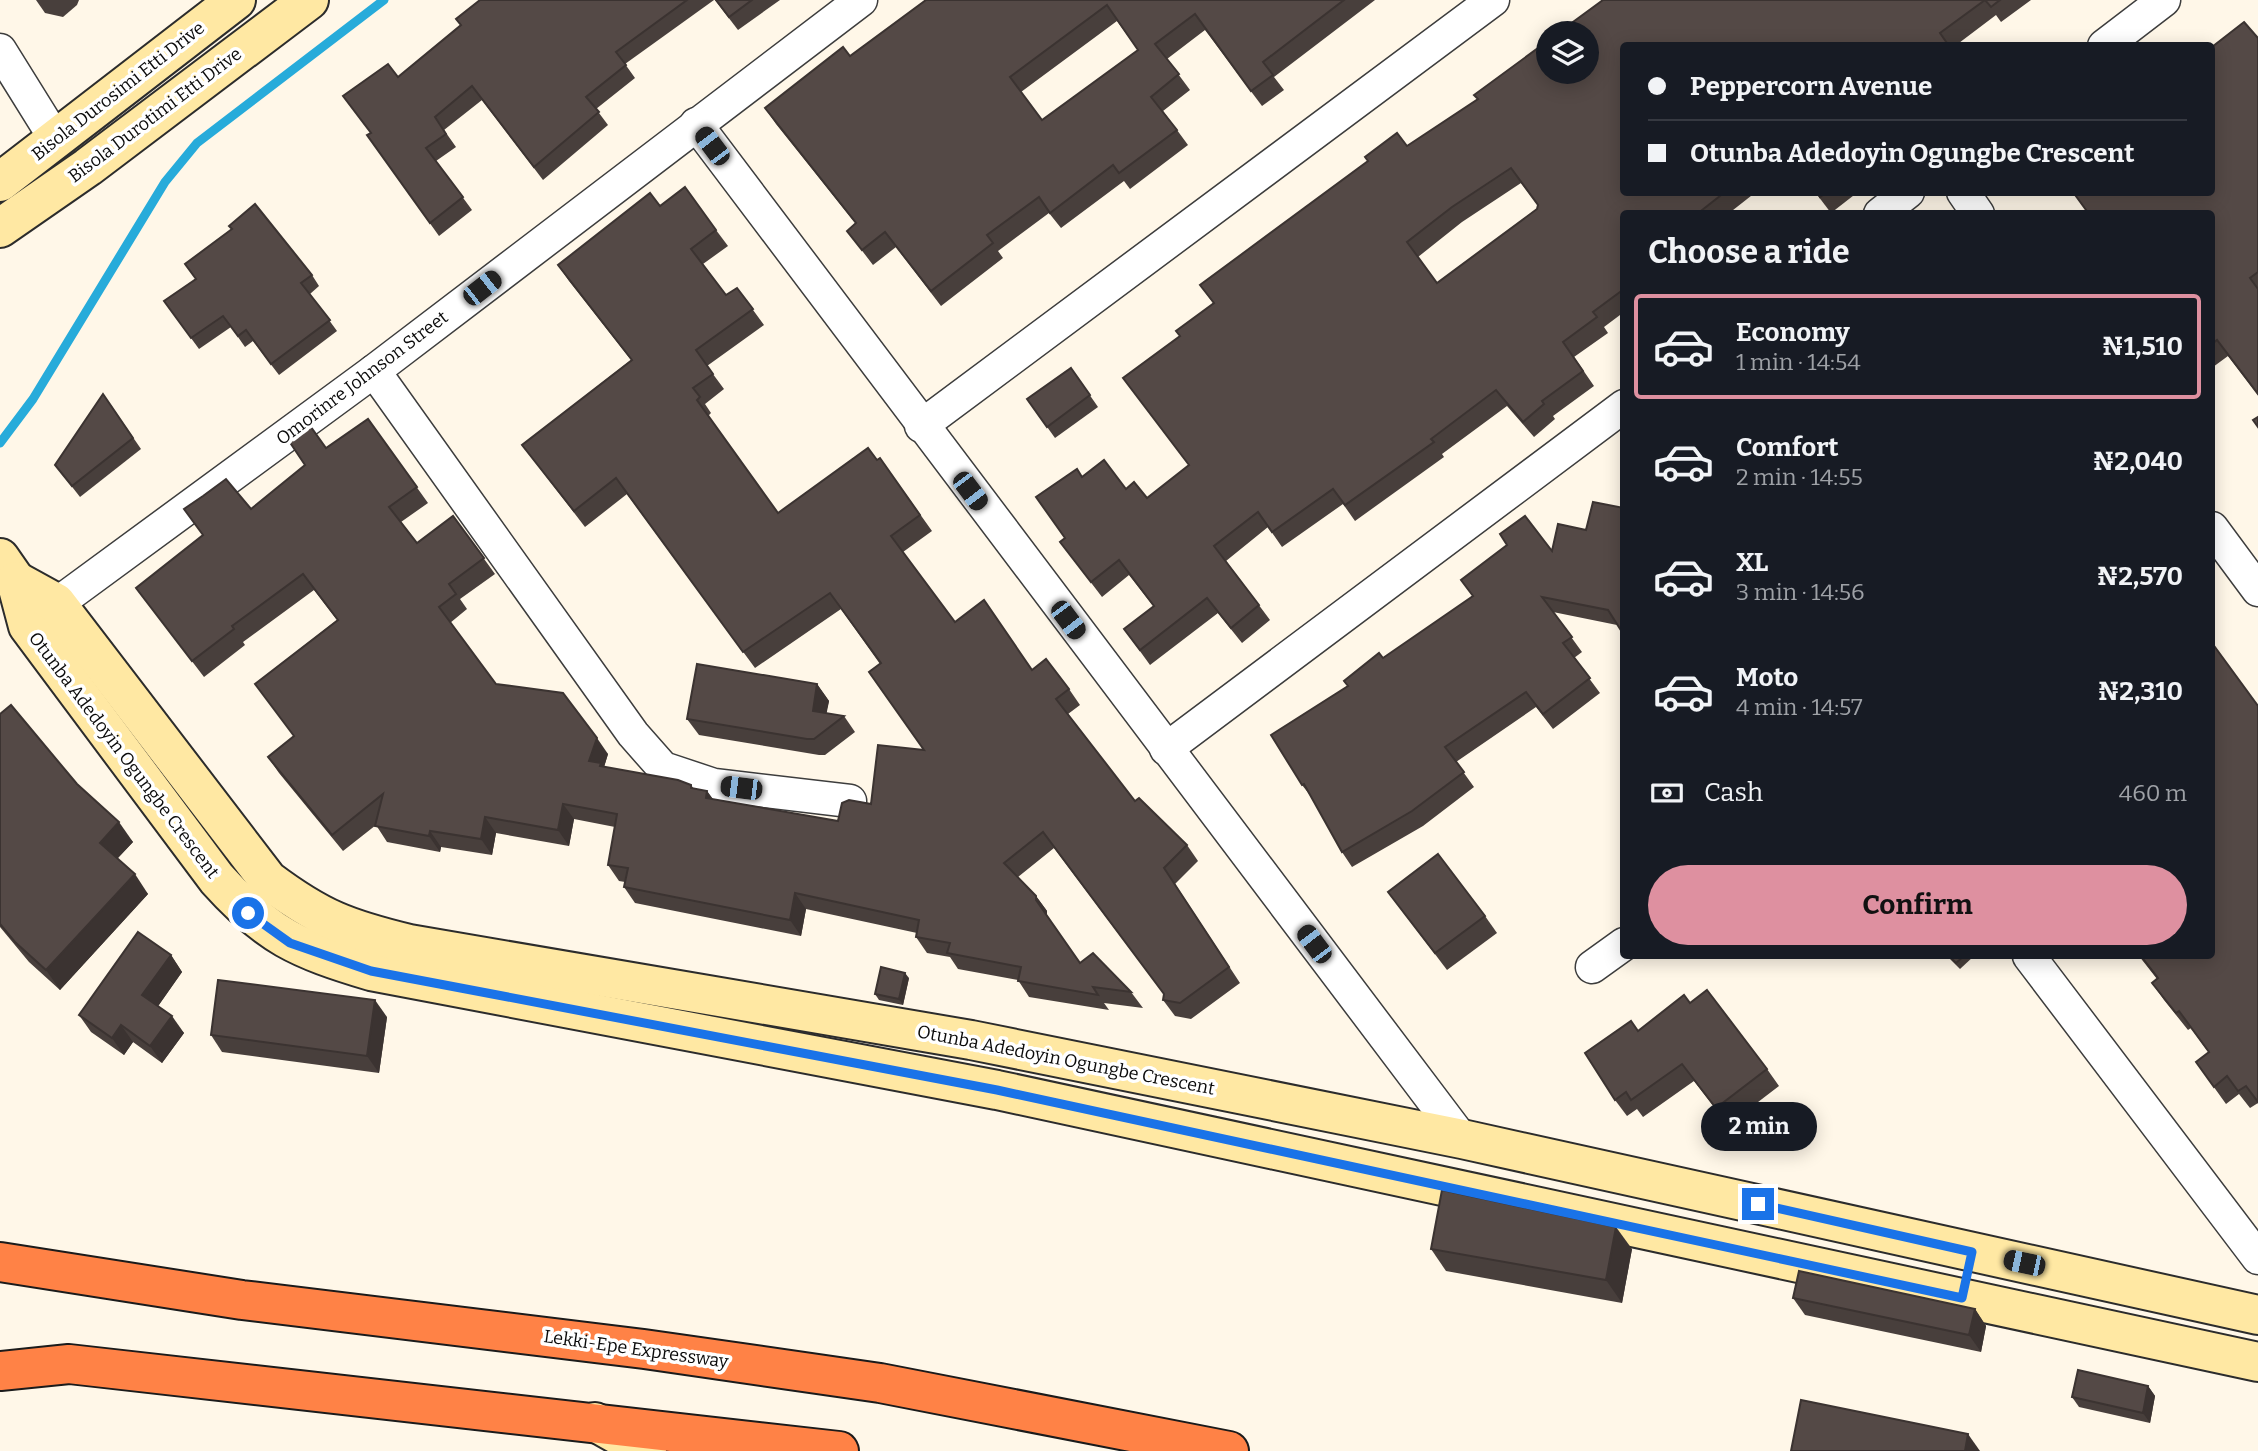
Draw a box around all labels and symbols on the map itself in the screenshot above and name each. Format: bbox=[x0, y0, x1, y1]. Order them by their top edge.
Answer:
street label: Bisola Durosimi Etti Drive bbox=[27, 17, 209, 165]
street label: Bisola Durotimi Etti Drive bbox=[64, 43, 246, 187]
car bbox=[691, 123, 734, 169]
car bbox=[459, 267, 506, 309]
street label: Omorinre Johnson Street bbox=[272, 306, 453, 450]
car bbox=[949, 468, 992, 514]
car bbox=[1047, 597, 1090, 643]
street label: Otunba Adedoyin Ogungbe Crescent bbox=[24, 627, 224, 883]
car bbox=[719, 775, 764, 801]
route start bbox=[232, 897, 264, 929]
car bbox=[1293, 921, 1336, 967]
street label: Otunba Adedoyin Ogungbe Crescent bbox=[915, 1020, 1217, 1100]
callout: 2 min bbox=[1700, 1102, 1816, 1152]
route end bbox=[1742, 1188, 1774, 1220]
car bbox=[2002, 1248, 2047, 1278]
street label: Lekki-Epe Expressway bbox=[542, 1325, 730, 1373]

